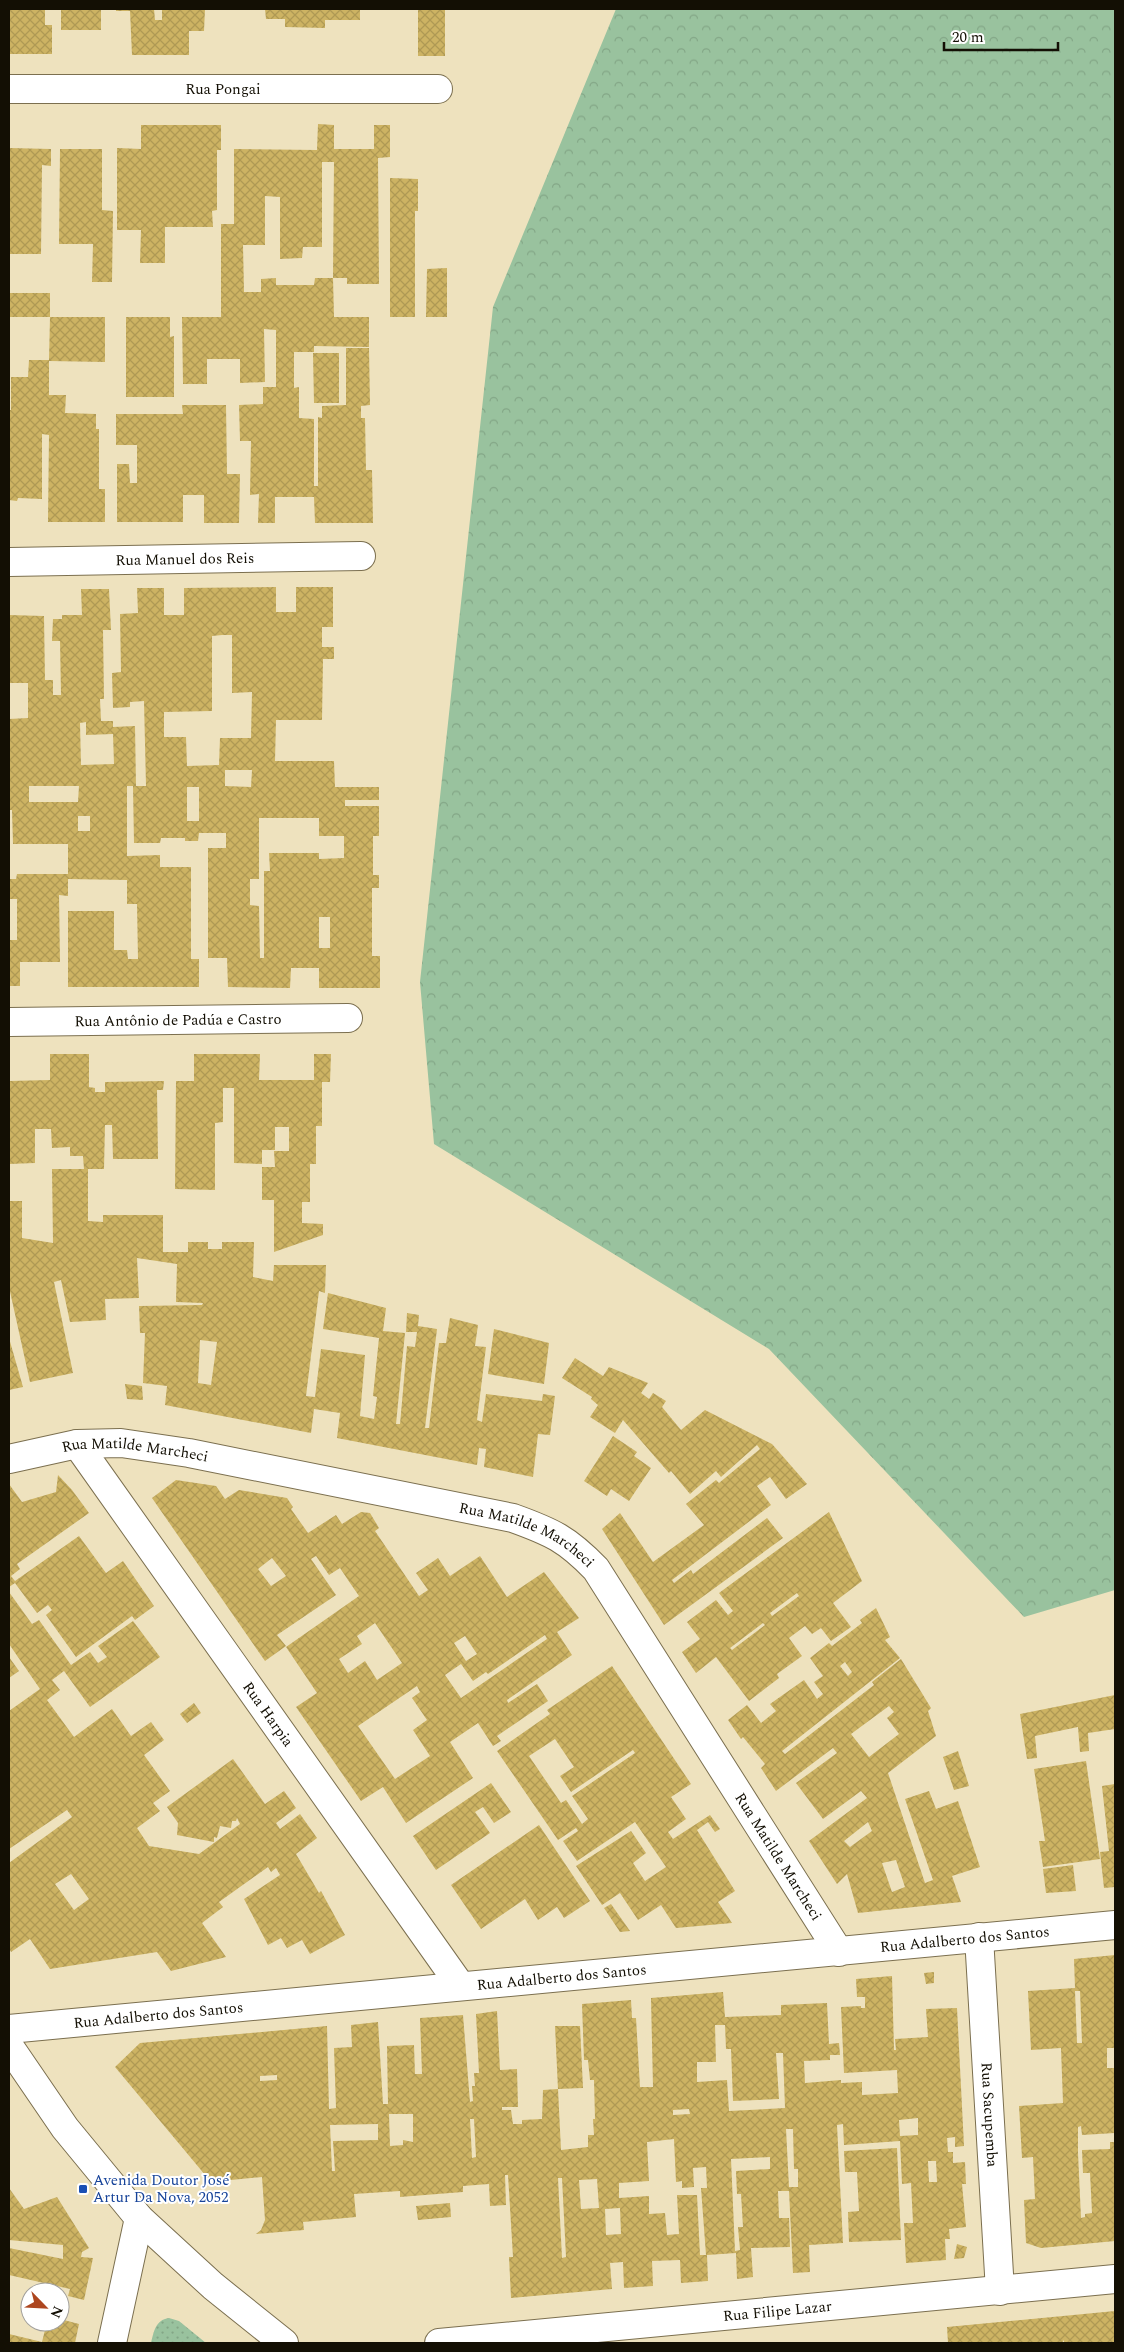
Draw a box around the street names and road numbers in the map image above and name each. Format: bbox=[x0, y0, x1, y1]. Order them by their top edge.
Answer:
street label: Rua Pongai bbox=[185, 78, 261, 101]
street label: Rua Manuel dos Reis bbox=[115, 546, 255, 572]
street label: Rua Antônio de Padúa e Castro bbox=[74, 1007, 282, 1033]
street label: Rua Matilde Marcheci bbox=[59, 1431, 210, 1468]
street label: Rua Matilde Marcheci bbox=[457, 1496, 600, 1573]
street label: Rua Harpia bbox=[237, 1677, 300, 1752]
street label: Rua Matilde Marcheci bbox=[729, 1788, 828, 1925]
street label: Rua Adalberto dos Santos bbox=[879, 1920, 1051, 1959]
street label: Rua Adalberto dos Santos bbox=[476, 1958, 647, 1996]
street label: Rua Adalberto dos Santos bbox=[72, 1996, 244, 2034]
street label: Rua Sacupemba bbox=[975, 2062, 1004, 2168]
street label: Rua Filipe Lazar bbox=[722, 2294, 833, 2328]

